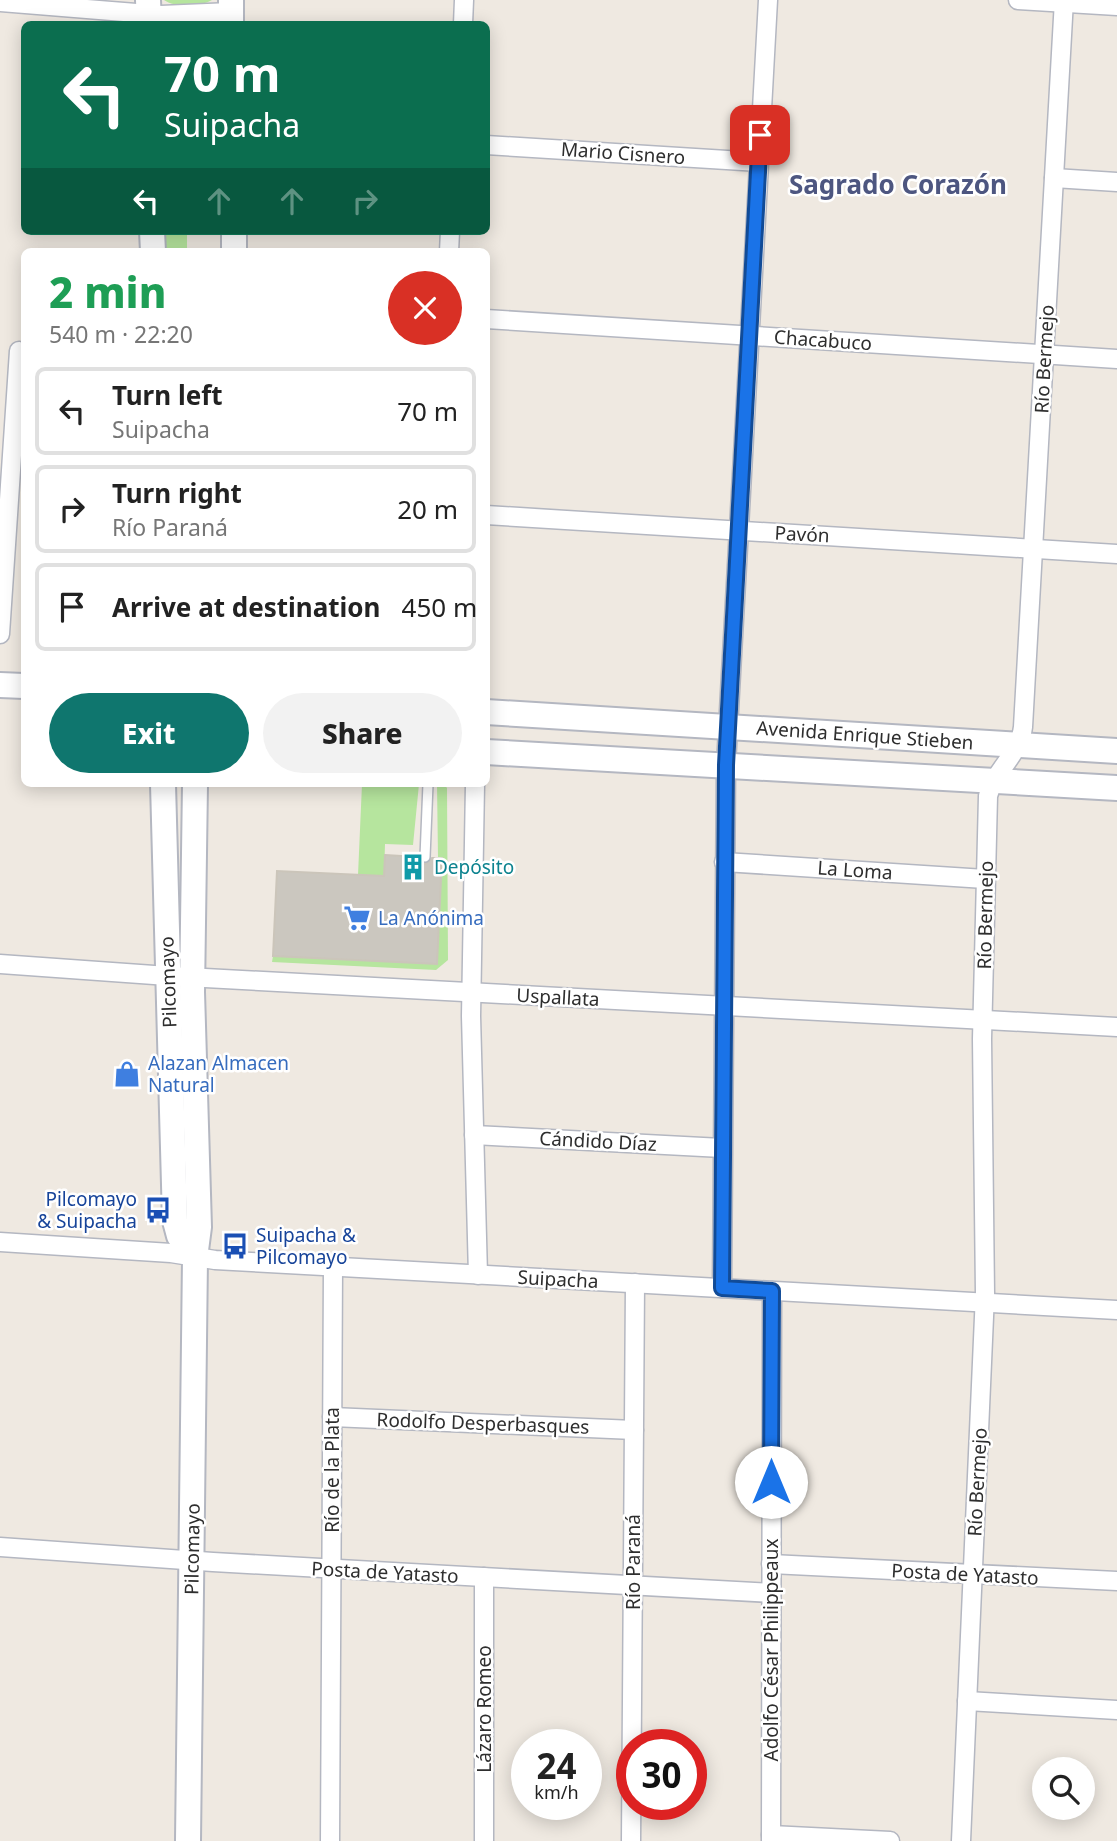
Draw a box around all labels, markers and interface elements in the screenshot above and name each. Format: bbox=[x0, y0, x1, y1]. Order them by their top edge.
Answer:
text: 70 m bbox=[164, 40, 281, 106]
icon: left bbox=[49, 49, 140, 140]
text: Suipacha bbox=[164, 103, 300, 146]
pin bbox=[730, 105, 790, 165]
icon: arrive bbox=[741, 116, 779, 154]
street label: Mario Cisnero bbox=[560, 136, 686, 170]
district label: Sagrado Corazón bbox=[789, 166, 1007, 202]
icon: left bbox=[127, 182, 165, 220]
icon: ahead bbox=[200, 182, 238, 220]
icon: ahead bbox=[273, 182, 311, 220]
icon: right bbox=[346, 182, 384, 220]
text: 2 min bbox=[49, 263, 166, 320]
button: close bbox=[388, 271, 462, 345]
street label: Río Bermejo bbox=[1028, 304, 1060, 414]
text: 540 m · 22:20 bbox=[49, 318, 193, 350]
street label: Chacabuco bbox=[773, 324, 873, 356]
text: Turn left bbox=[112, 377, 223, 413]
icon: left bbox=[53, 392, 91, 430]
text: 70 m bbox=[397, 393, 458, 429]
text: Suipacha bbox=[112, 413, 210, 445]
text: Turn right bbox=[112, 475, 242, 511]
icon: right bbox=[53, 490, 91, 528]
text: 20 m bbox=[397, 491, 458, 527]
text: Río Paraná bbox=[112, 511, 228, 543]
street label: Pavón bbox=[774, 520, 830, 548]
icon: arrive bbox=[53, 588, 91, 626]
text: Arrive at destination bbox=[112, 589, 381, 625]
text: 450 m bbox=[402, 589, 477, 625]
button: Exit bbox=[49, 693, 249, 773]
button: Share bbox=[263, 693, 462, 773]
street label: Avenida Enrique Stieben bbox=[756, 714, 974, 756]
building icon: Depósito bbox=[398, 852, 428, 882]
place label: Depósito bbox=[434, 854, 514, 880]
street label: La Loma bbox=[816, 854, 894, 886]
street label: Río Bermejo bbox=[971, 860, 999, 970]
supermarket icon: La Anónima bbox=[342, 903, 372, 933]
place label: La Anónima bbox=[378, 905, 484, 931]
street label: Pilcomayo bbox=[153, 936, 183, 1028]
street label: Uspallata bbox=[516, 982, 600, 1012]
place label: Alazan Almacen Natural bbox=[148, 1050, 289, 1098]
shop icon: Alazan Almacen Natural bbox=[112, 1059, 142, 1089]
street label: Cándido Díaz bbox=[539, 1125, 657, 1157]
place label: Pilcomayo & Suipacha bbox=[37, 1186, 137, 1234]
bus stop icon: Pilcomayo & Suipacha bbox=[143, 1195, 173, 1225]
place label: Suipacha & Pilcomayo bbox=[256, 1222, 356, 1270]
bus stop icon: Suipacha & Pilcomayo bbox=[220, 1231, 250, 1261]
street label: Suipacha bbox=[517, 1264, 599, 1294]
street label: Rodolfo Desperbasques bbox=[376, 1406, 590, 1440]
street label: Río de la Plata bbox=[319, 1407, 345, 1533]
street label: Río Bermejo bbox=[961, 1427, 993, 1537]
position arrow bbox=[734, 1445, 808, 1519]
street label: Pilcomayo bbox=[178, 1503, 206, 1595]
street label: Río Paraná bbox=[620, 1514, 646, 1610]
street label: Adolfo César Philippeaux bbox=[758, 1539, 784, 1761]
street label: Posta de Yatasto bbox=[311, 1555, 459, 1589]
street label: Posta de Yatasto bbox=[891, 1557, 1039, 1591]
street label: Lázaro Romeo bbox=[471, 1645, 497, 1773]
speed limit sign: 30 bbox=[616, 1729, 707, 1820]
text: 24 bbox=[536, 1742, 577, 1789]
map controls bbox=[1032, 1757, 1095, 1820]
button: search bbox=[1032, 1757, 1095, 1820]
text: km/h bbox=[534, 1780, 579, 1804]

